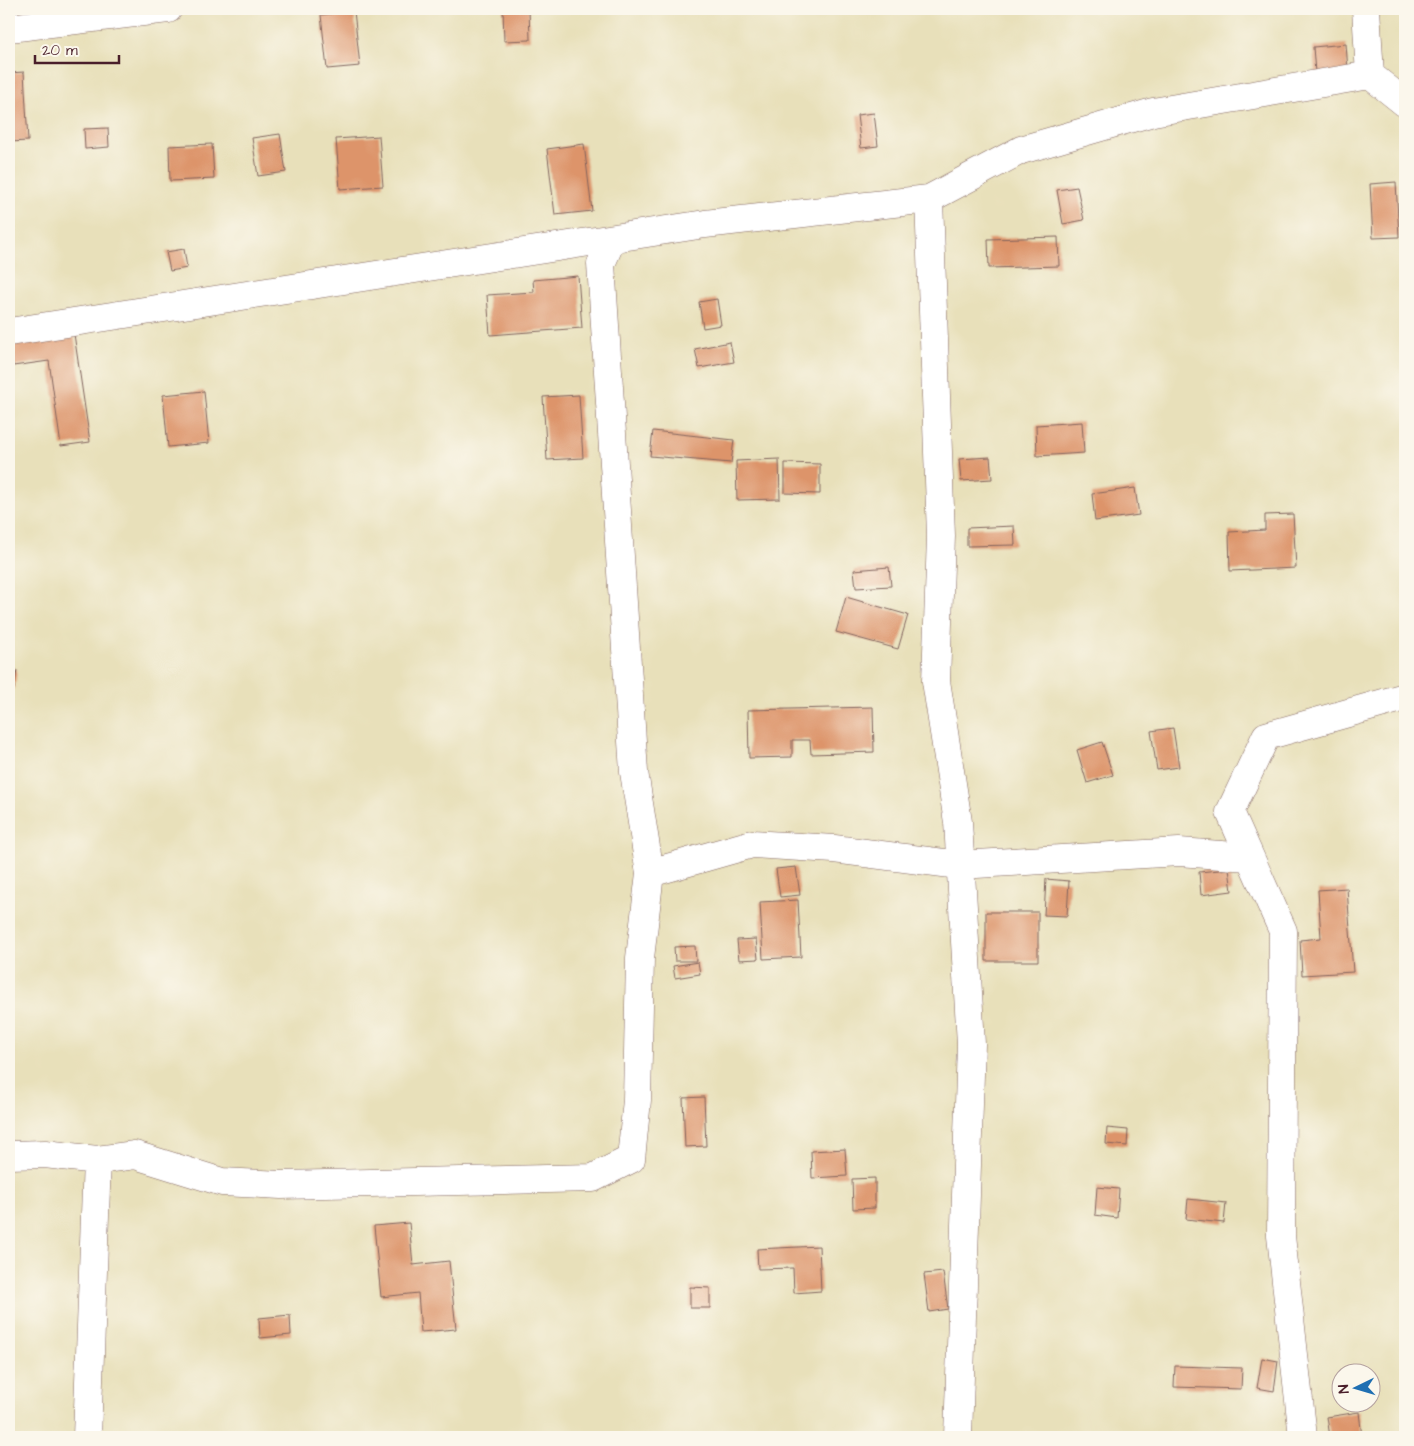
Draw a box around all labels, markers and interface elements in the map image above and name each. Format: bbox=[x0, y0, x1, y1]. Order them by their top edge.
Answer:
scale bar bbox=[35, 32, 119, 64]
text: 20 m bbox=[42, 40, 78, 61]
north arrow bbox=[1332, 1364, 1382, 1414]
text: N bbox=[1334, 1384, 1354, 1394]

